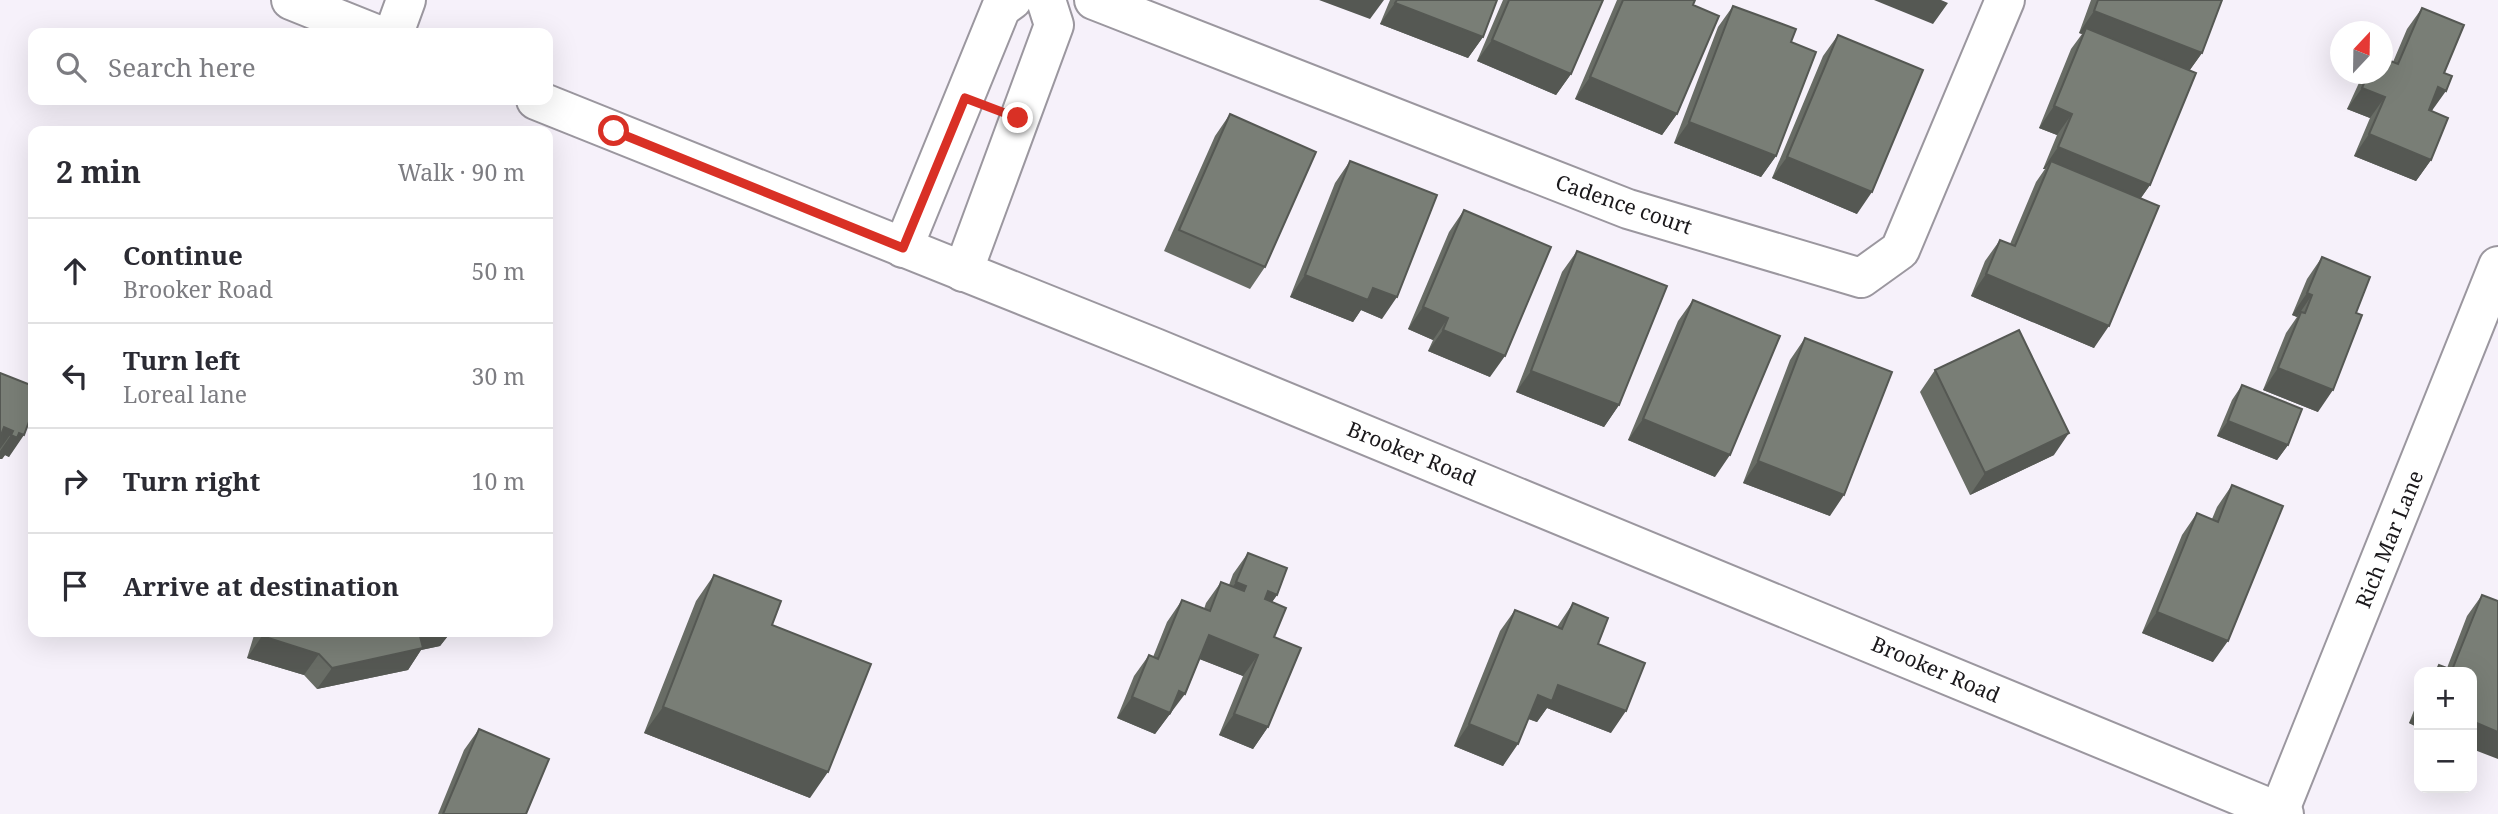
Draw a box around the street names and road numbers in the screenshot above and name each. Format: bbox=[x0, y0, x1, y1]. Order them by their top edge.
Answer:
street label: Cadence court bbox=[1552, 168, 1696, 240]
street label: Brooker Road bbox=[1343, 414, 1481, 492]
street label: Rich Mar Lane bbox=[2349, 466, 2429, 612]
street label: Brooker Road bbox=[1868, 629, 2005, 709]

